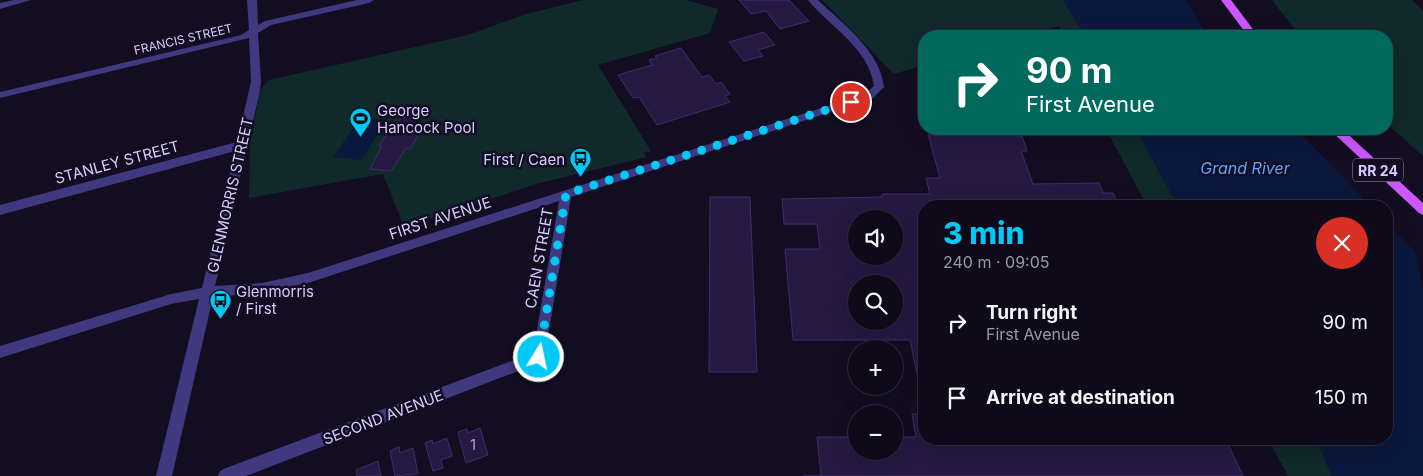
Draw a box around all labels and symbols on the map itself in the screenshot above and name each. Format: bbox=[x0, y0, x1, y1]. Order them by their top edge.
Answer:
street label: FRANCIS STREET bbox=[132, 20, 234, 58]
pin bbox=[830, 81, 872, 123]
place label: George Hancock Pool bbox=[377, 101, 475, 137]
sports icon: George Hancock Pool bbox=[349, 107, 373, 138]
street label: GLENMORRIS STREET bbox=[203, 115, 257, 275]
street label: STANLEY STREET bbox=[53, 136, 181, 188]
bus stop icon: First / Caen bbox=[569, 147, 593, 178]
place label: First / Caen bbox=[483, 150, 565, 169]
water label: Grand River bbox=[1200, 158, 1291, 178]
road number: RR 24 bbox=[1353, 158, 1403, 182]
street label: FIRST AVENUE bbox=[387, 193, 493, 243]
street label: CAEN STREET bbox=[521, 206, 557, 310]
place label: Glenmorris / First bbox=[236, 282, 314, 318]
bus stop icon: Glenmorris / First bbox=[208, 288, 232, 319]
position arrow bbox=[512, 330, 564, 382]
street label: SECOND AVENUE bbox=[320, 385, 446, 449]
house number: 1 bbox=[470, 435, 476, 454]

